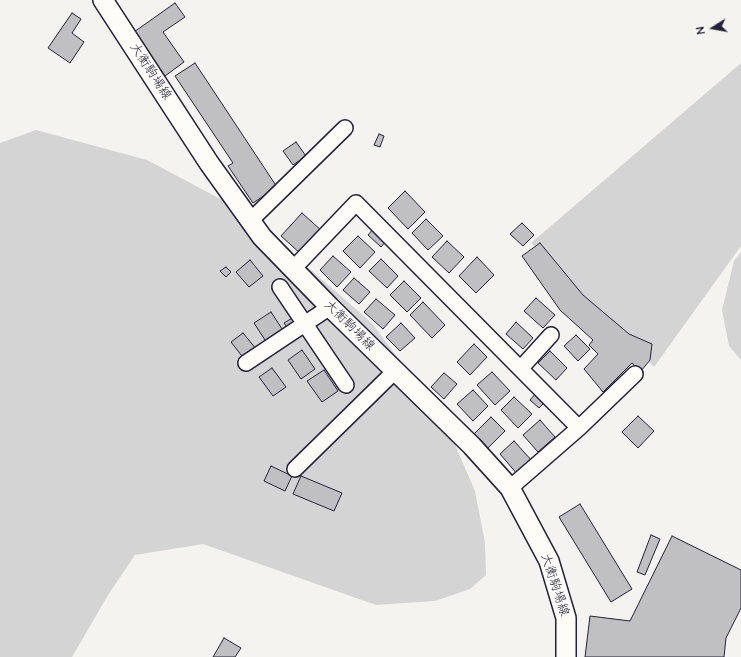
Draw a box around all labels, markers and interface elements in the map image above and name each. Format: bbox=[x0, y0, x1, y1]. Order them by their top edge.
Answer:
north arrow bbox=[693, 8, 733, 48]
text: N bbox=[693, 26, 709, 35]
street label: 大衡駒場線 bbox=[126, 40, 174, 104]
street label: 大衡駒場線 bbox=[321, 298, 377, 354]
street label: 大衡駒場線 bbox=[537, 552, 571, 618]

